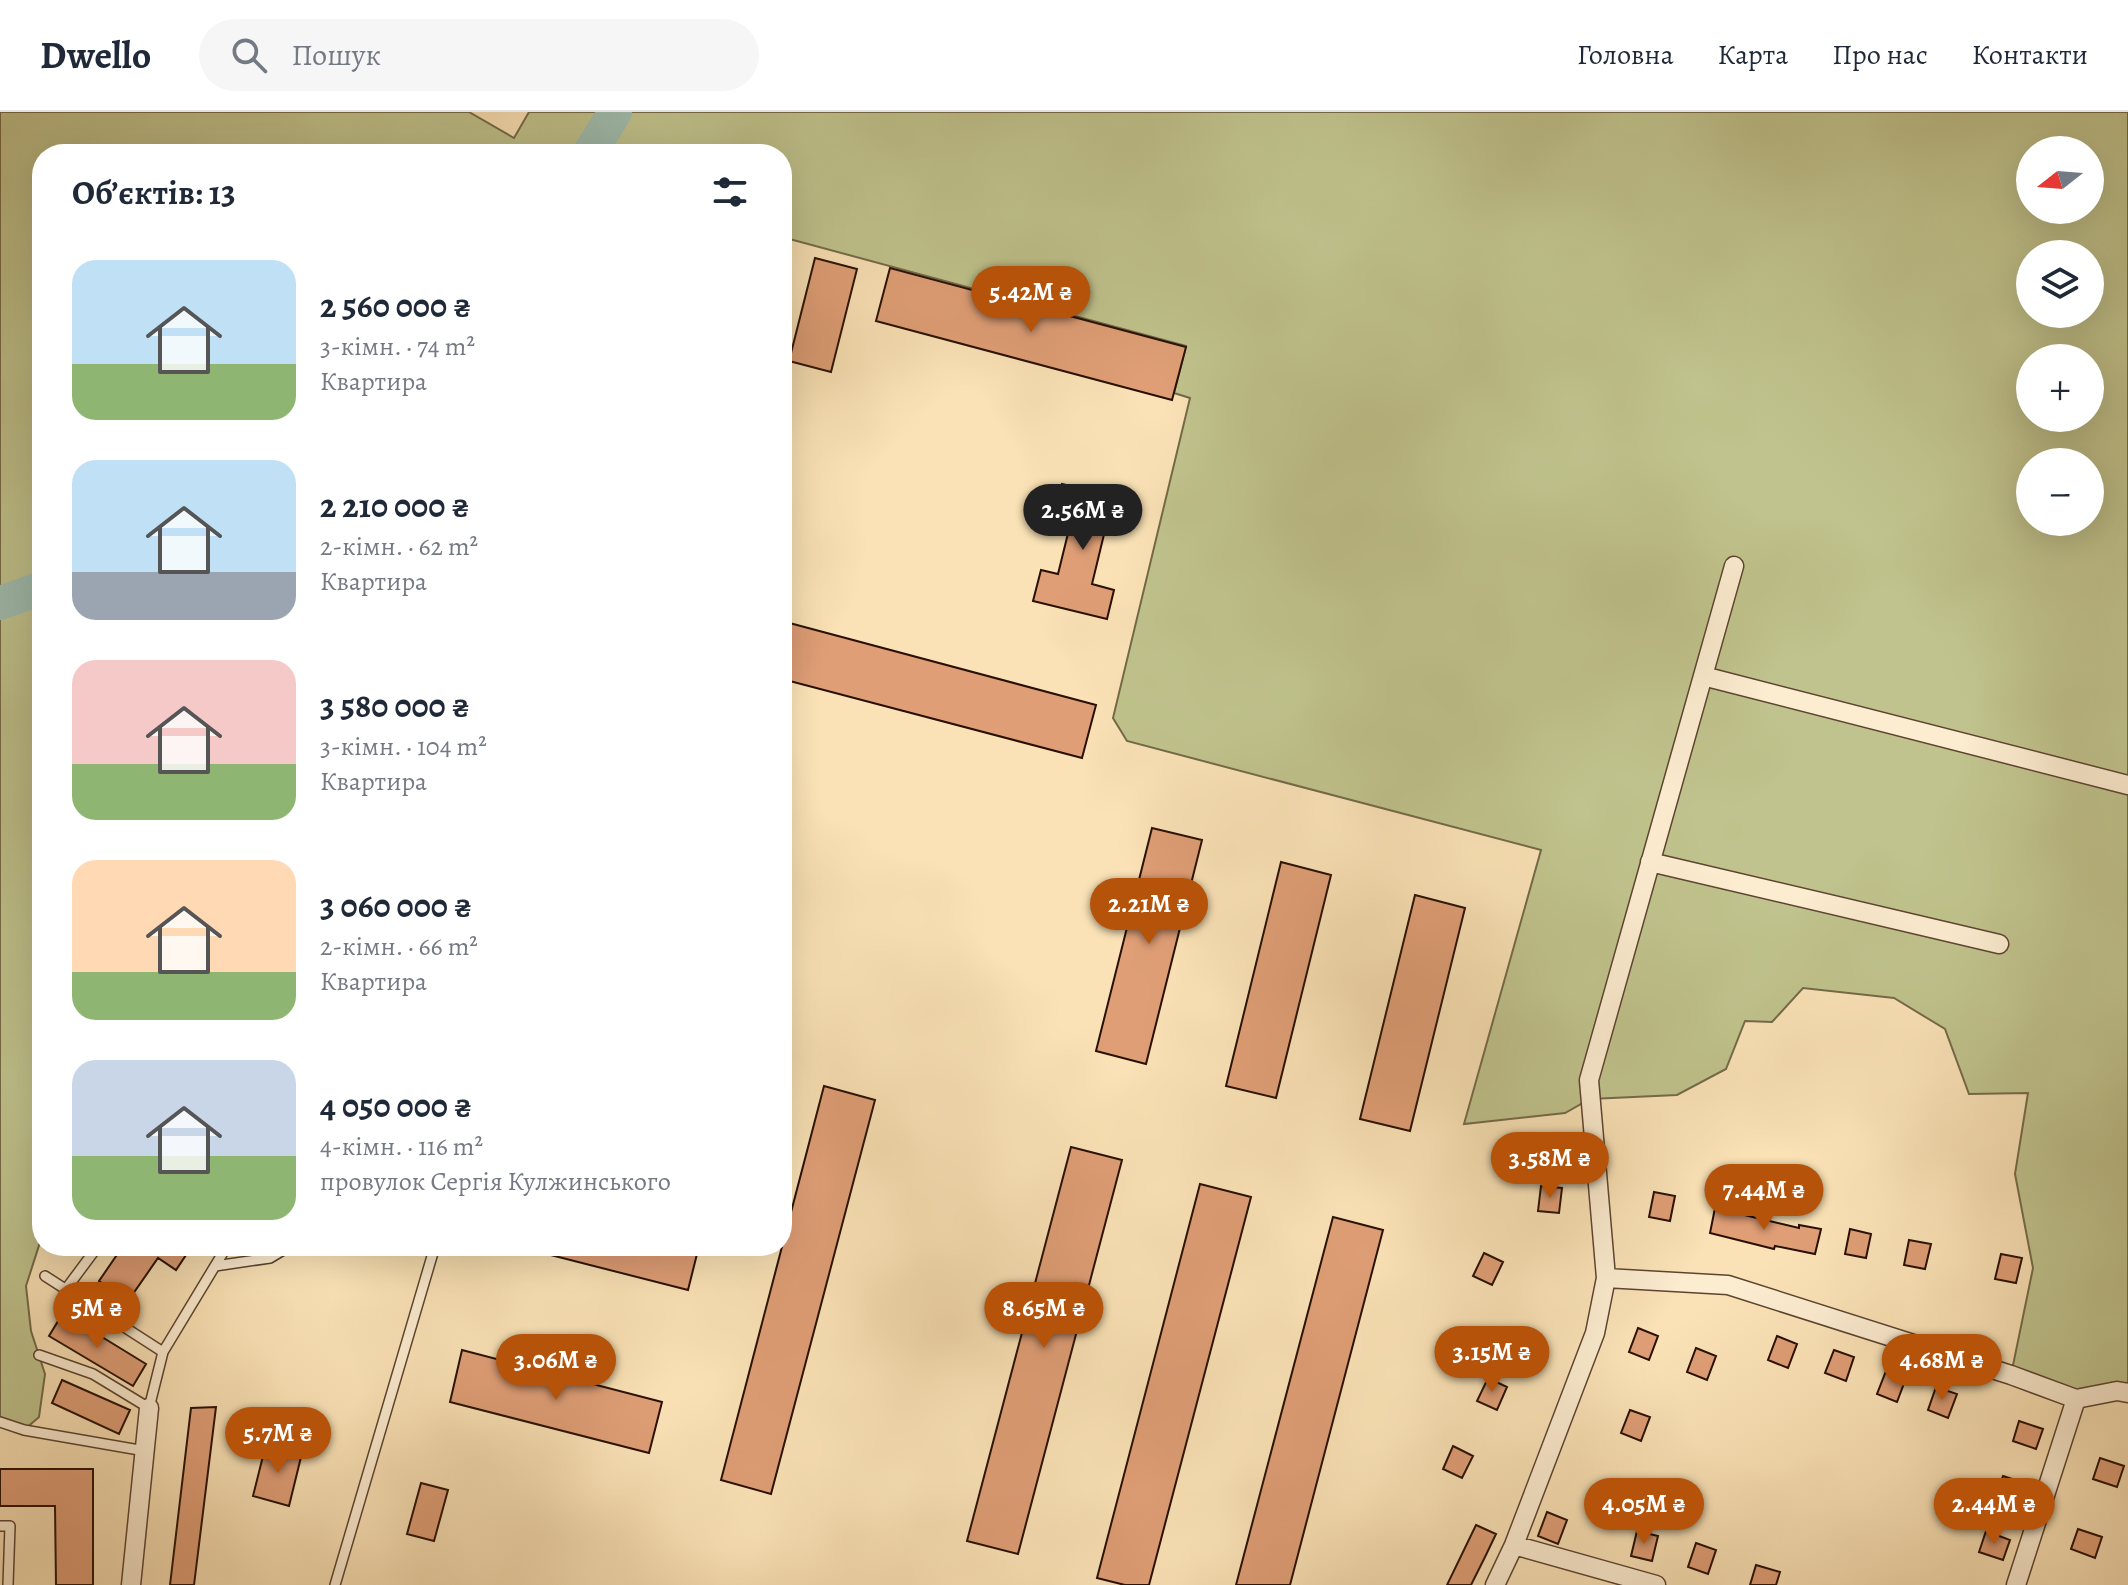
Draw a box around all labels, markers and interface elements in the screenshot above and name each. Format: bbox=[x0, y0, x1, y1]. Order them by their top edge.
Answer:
search box bbox=[199, 19, 759, 91]
text: Dwello bbox=[40, 29, 151, 81]
icon: search bbox=[227, 33, 271, 77]
text: Пошук bbox=[291, 35, 381, 75]
text: Головна bbox=[1577, 36, 1674, 74]
text: Карта bbox=[1718, 36, 1788, 74]
text: Про нас bbox=[1832, 36, 1928, 74]
text: Контакти bbox=[1972, 36, 2088, 74]
north arrow bbox=[2016, 136, 2104, 224]
map controls bbox=[2016, 136, 2104, 536]
text: Об’єктів: 13 bbox=[72, 169, 236, 216]
icon: filters bbox=[708, 170, 752, 214]
button: layers bbox=[2016, 240, 2104, 328]
pin: 5.42M ₴ bbox=[957, 266, 1105, 334]
text: 5.42M ₴ bbox=[989, 274, 1073, 309]
text: 2 560 000 ₴ bbox=[320, 282, 471, 329]
icon: home bbox=[136, 292, 232, 388]
text: 3-кімн. · 74 m² bbox=[320, 329, 475, 364]
button: + bbox=[2016, 344, 2104, 432]
text: Квартира bbox=[320, 364, 427, 399]
button: − bbox=[2016, 448, 2104, 536]
text: 2 210 000 ₴ bbox=[320, 482, 469, 529]
pin: 2.56M ₴ bbox=[1009, 484, 1157, 552]
icon: home bbox=[136, 492, 232, 588]
text: 2.56M ₴ bbox=[1041, 492, 1125, 527]
text: 2-кімн. · 62 m² bbox=[320, 529, 478, 564]
text: Квартира bbox=[320, 564, 427, 599]
text: 3 580 000 ₴ bbox=[320, 682, 470, 729]
icon: home bbox=[136, 692, 232, 788]
text: 3-кімн. · 104 m² bbox=[320, 729, 487, 764]
text: Квартира bbox=[320, 764, 427, 799]
pin: 2.21M ₴ bbox=[1075, 878, 1223, 946]
text: 3 060 000 ₴ bbox=[320, 882, 472, 929]
text: 2.21M ₴ bbox=[1108, 886, 1190, 921]
icon: home bbox=[136, 892, 232, 988]
text: 2-кімн. · 66 m² bbox=[320, 929, 478, 964]
text: Квартира bbox=[320, 964, 427, 999]
text: 4 050 000 ₴ bbox=[320, 1082, 472, 1129]
icon: home bbox=[136, 1092, 232, 1188]
text: 4-кімн. · 116 m² bbox=[320, 1129, 483, 1164]
pin: 3.58M ₴ bbox=[1476, 1132, 1624, 1200]
text: 3.58M ₴ bbox=[1509, 1140, 1591, 1175]
text: провулок Сергія Кулжинського bbox=[320, 1164, 671, 1199]
pin: 7.44M ₴ bbox=[1690, 1164, 1838, 1232]
text: 7.44M ₴ bbox=[1722, 1172, 1806, 1207]
pin: 5M ₴ bbox=[50, 1282, 144, 1350]
pin: 8.65M ₴ bbox=[970, 1282, 1118, 1350]
text: 5M ₴ bbox=[71, 1290, 123, 1325]
text: 8.65M ₴ bbox=[1002, 1290, 1086, 1325]
pin: 3.15M ₴ bbox=[1418, 1326, 1566, 1394]
pin: 3.06M ₴ bbox=[482, 1334, 630, 1402]
text: 3.15M ₴ bbox=[1452, 1334, 1532, 1369]
pin: 4.68M ₴ bbox=[1868, 1334, 2016, 1402]
text: 3.06M ₴ bbox=[514, 1342, 598, 1377]
text: 4.68M ₴ bbox=[1900, 1342, 1984, 1377]
pin: 5.7M ₴ bbox=[213, 1407, 343, 1475]
text: 5.7M ₴ bbox=[243, 1415, 313, 1450]
pin: 4.05M ₴ bbox=[1570, 1478, 1718, 1546]
pin: 2.44M ₴ bbox=[1920, 1478, 2068, 1546]
text: 4.05M ₴ bbox=[1602, 1486, 1686, 1521]
text: 2.44M ₴ bbox=[1952, 1486, 2036, 1521]

